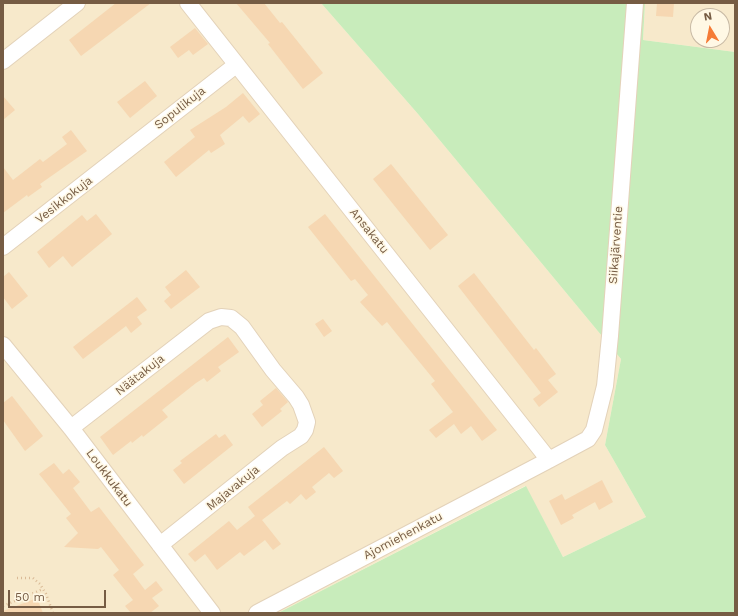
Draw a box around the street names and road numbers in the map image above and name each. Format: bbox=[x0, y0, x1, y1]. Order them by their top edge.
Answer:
street label: Sopulikuja bbox=[152, 84, 208, 132]
street label: Vesikkokuja bbox=[33, 173, 95, 227]
street label: Ansakatu bbox=[346, 205, 392, 257]
street label: Siikajärventie bbox=[606, 206, 626, 284]
street label: Näätakuja bbox=[113, 351, 167, 399]
street label: Loukkukatu bbox=[83, 446, 135, 510]
street label: Majavakuja bbox=[204, 462, 262, 514]
street label: Ajomiehenkatu bbox=[361, 509, 445, 563]

